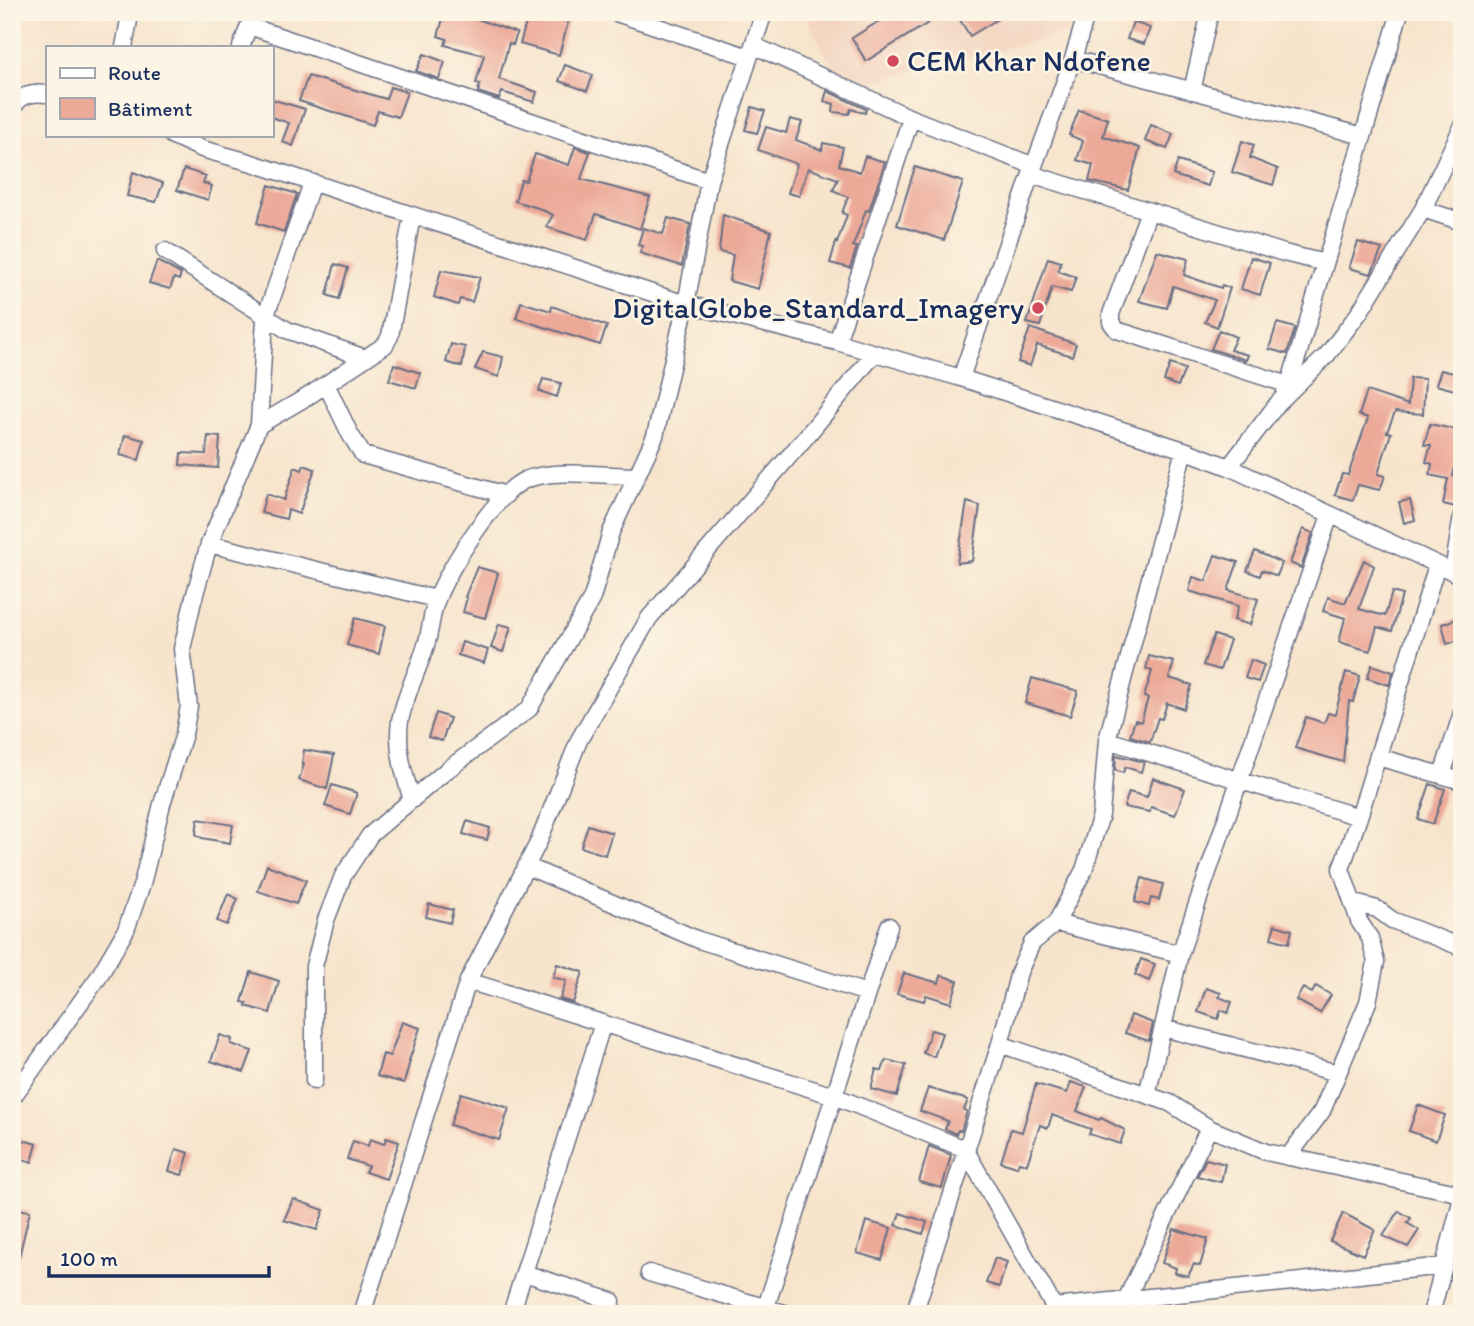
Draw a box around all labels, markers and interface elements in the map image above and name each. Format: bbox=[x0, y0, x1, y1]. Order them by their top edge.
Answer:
place label: CEM Khar Ndofene bbox=[907, 42, 1151, 79]
legend bbox=[46, 46, 273, 136]
marker: CEM Khar Ndofene bbox=[885, 53, 901, 69]
text: Route bbox=[108, 60, 161, 85]
text: Bâtiment bbox=[108, 96, 192, 121]
place label: DigitalGlobe_Standard_Imagery bbox=[612, 289, 1024, 326]
marker: DigitalGlobe_Standard_Imagery bbox=[1030, 300, 1046, 316]
scale bar bbox=[49, 1235, 270, 1279]
text: 100 m bbox=[60, 1246, 118, 1271]

